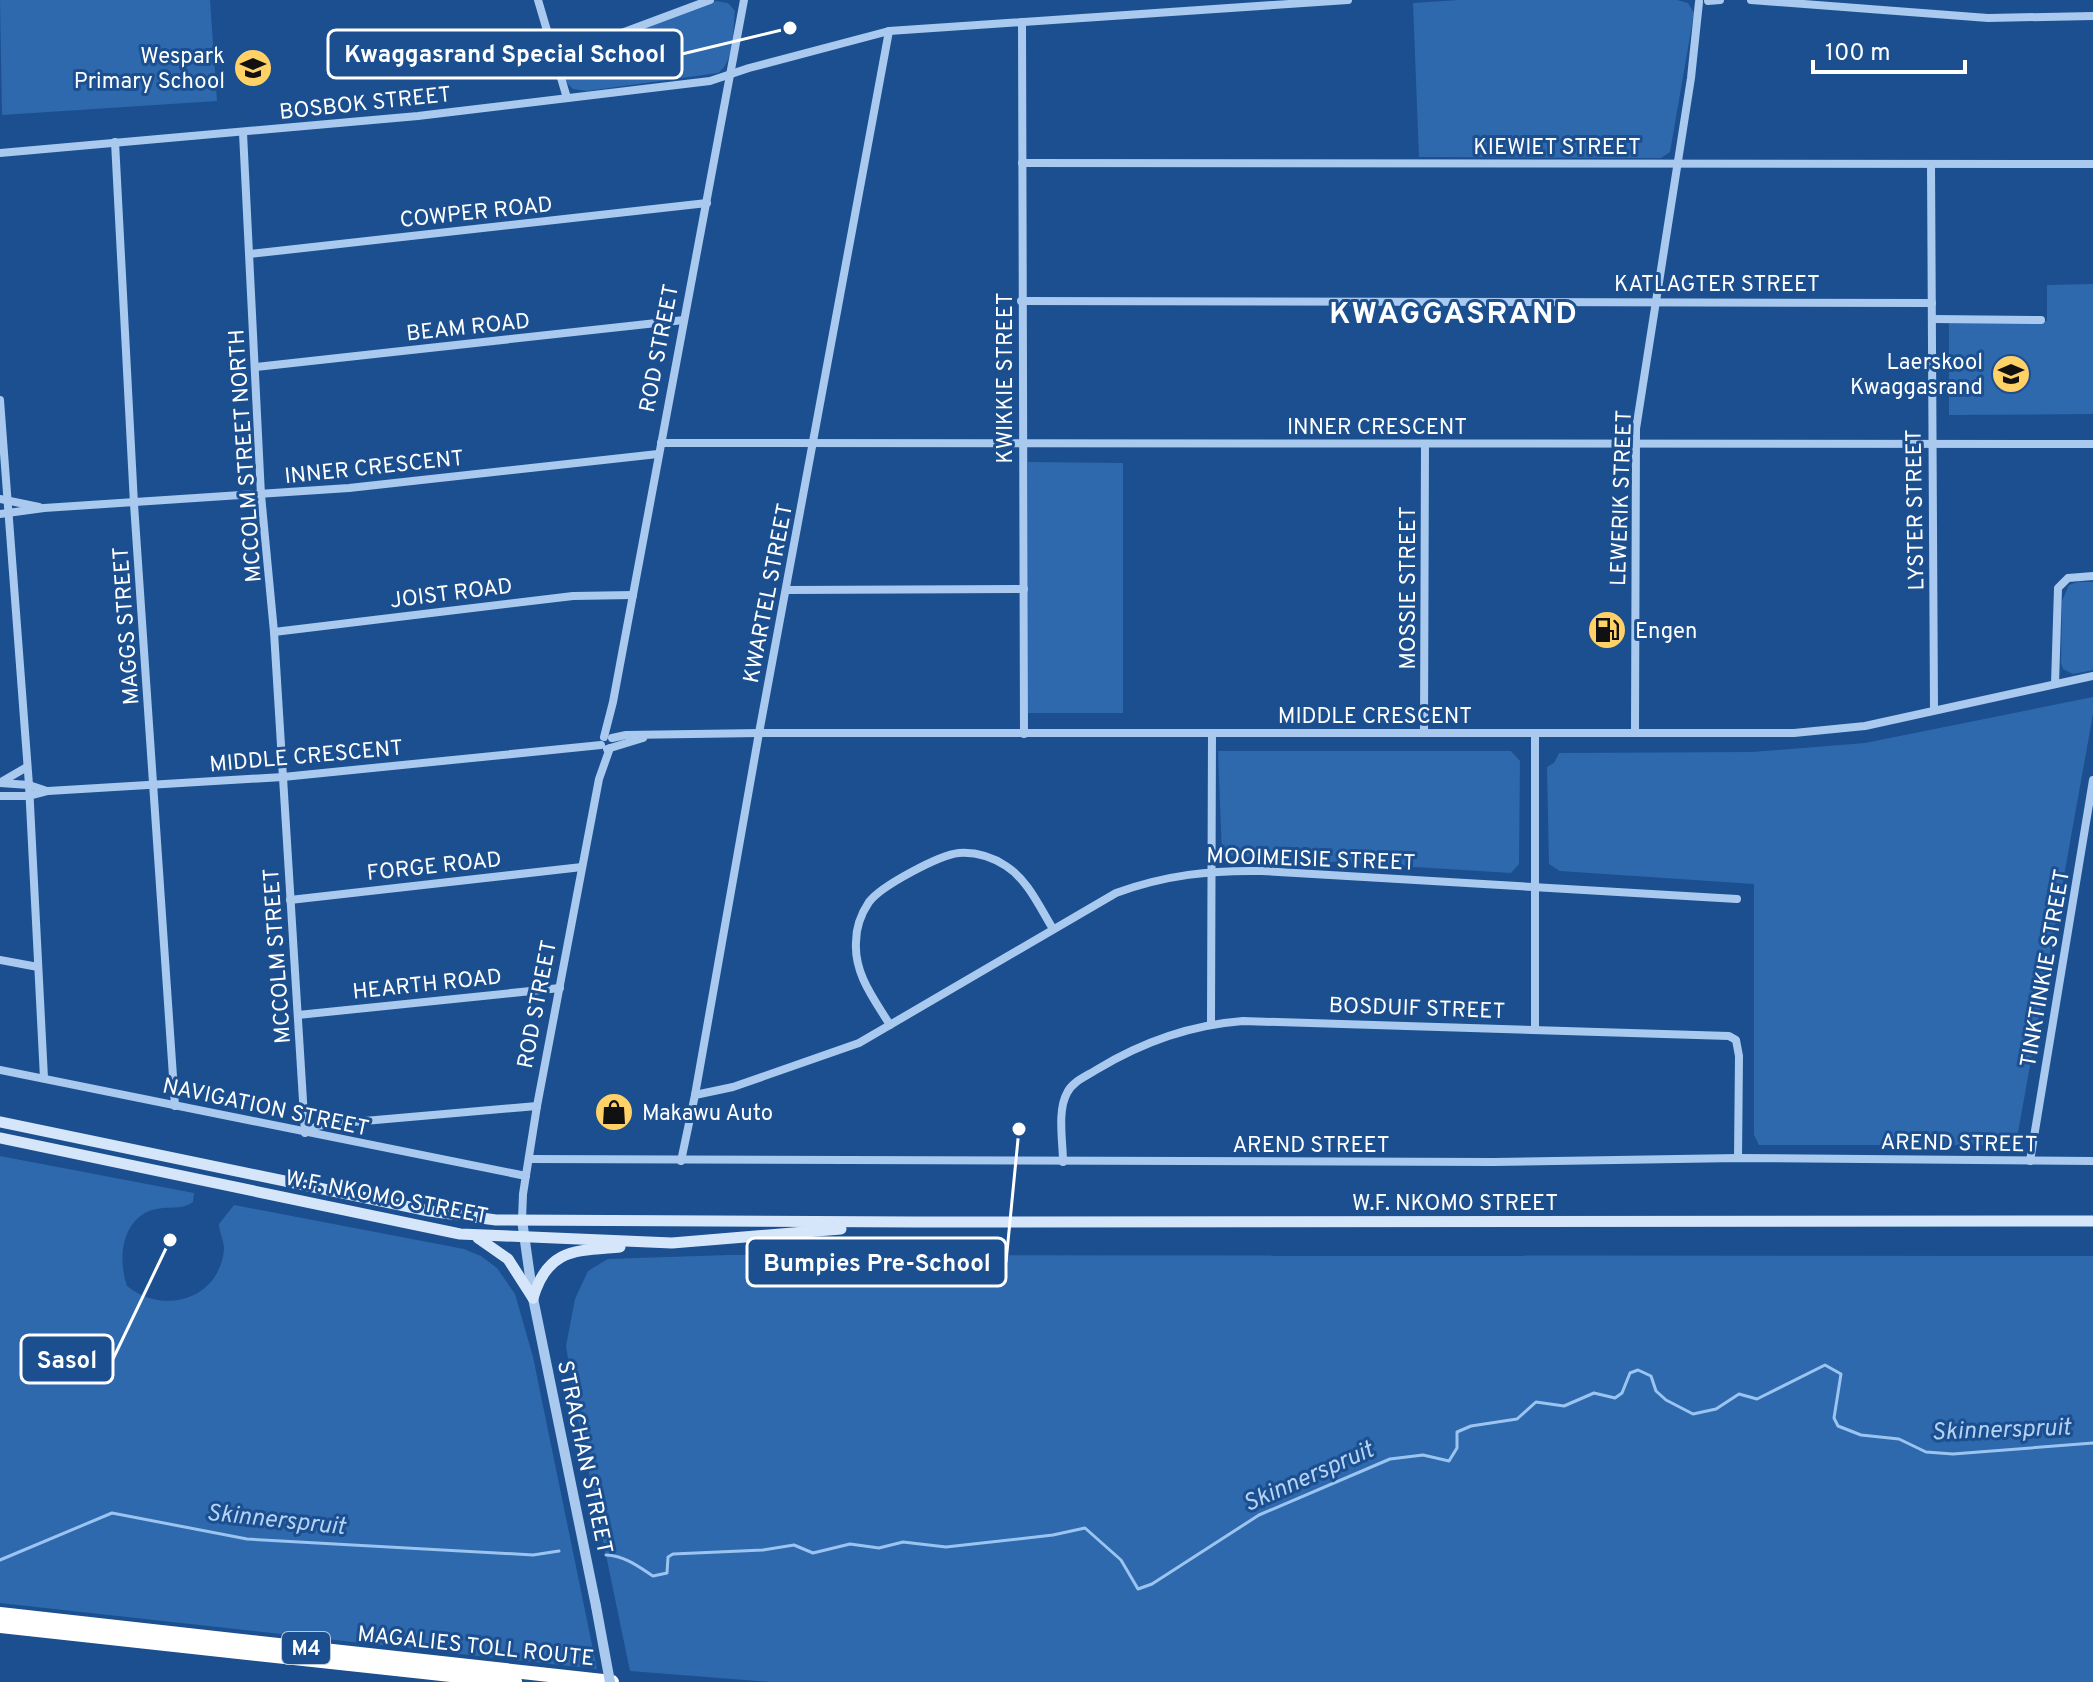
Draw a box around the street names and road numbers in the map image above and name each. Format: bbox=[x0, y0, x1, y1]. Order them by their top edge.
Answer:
street label: BOSBOK STREET bbox=[278, 82, 453, 127]
street label: KIEWIET STREET bbox=[1473, 135, 1641, 162]
street label: COWPER ROAD bbox=[399, 192, 554, 235]
street label: KATLAGTER STREET bbox=[1614, 272, 1820, 299]
street label: ROD STREET bbox=[635, 282, 686, 415]
street label: KWIKKIE STREET bbox=[993, 292, 1020, 464]
street label: BEAM ROAD bbox=[405, 309, 531, 348]
street label: MCCOLM STREET NORTH bbox=[224, 328, 269, 583]
street label: LEWERIK STREET bbox=[1606, 410, 1639, 587]
street label: INNER CRESCENT bbox=[1287, 415, 1467, 442]
street label: LYSTER STREET bbox=[1902, 429, 1931, 591]
street label: INNER CRESCENT bbox=[283, 446, 465, 491]
street label: KWARTEL STREET bbox=[739, 501, 800, 686]
street label: MOSSIE STREET bbox=[1396, 506, 1423, 670]
street label: MAGGS STREET bbox=[108, 546, 146, 706]
street label: JOIST ROAD bbox=[388, 574, 514, 615]
street label: MIDDLE CRESCENT bbox=[1278, 704, 1472, 731]
street label: MIDDLE CRESCENT bbox=[208, 736, 404, 779]
street label: MOOIMEISIE STREET bbox=[1206, 843, 1416, 878]
street label: FORGE ROAD bbox=[366, 847, 503, 888]
street label: MCCOLM STREET bbox=[259, 867, 298, 1044]
street label: TINKTINKIE STREET bbox=[2016, 867, 2077, 1070]
street label: ROD STREET bbox=[513, 938, 564, 1071]
street label: HEARTH ROAD bbox=[351, 964, 503, 1007]
street label: BOSDUIF STREET bbox=[1328, 993, 1506, 1026]
street label: NAVIGATION STREET bbox=[160, 1073, 371, 1144]
street label: AREND STREET bbox=[1880, 1130, 2038, 1159]
street label: AREND STREET bbox=[1233, 1133, 1389, 1160]
street label: W.F. NKOMO STREET bbox=[283, 1166, 490, 1231]
street label: W.F. NKOMO STREET bbox=[1352, 1191, 1558, 1218]
street label: STRACHAN STREET bbox=[550, 1358, 617, 1557]
street label: MAGALIES TOLL ROUTE bbox=[356, 1622, 596, 1673]
road number: M4 bbox=[282, 1632, 330, 1664]

